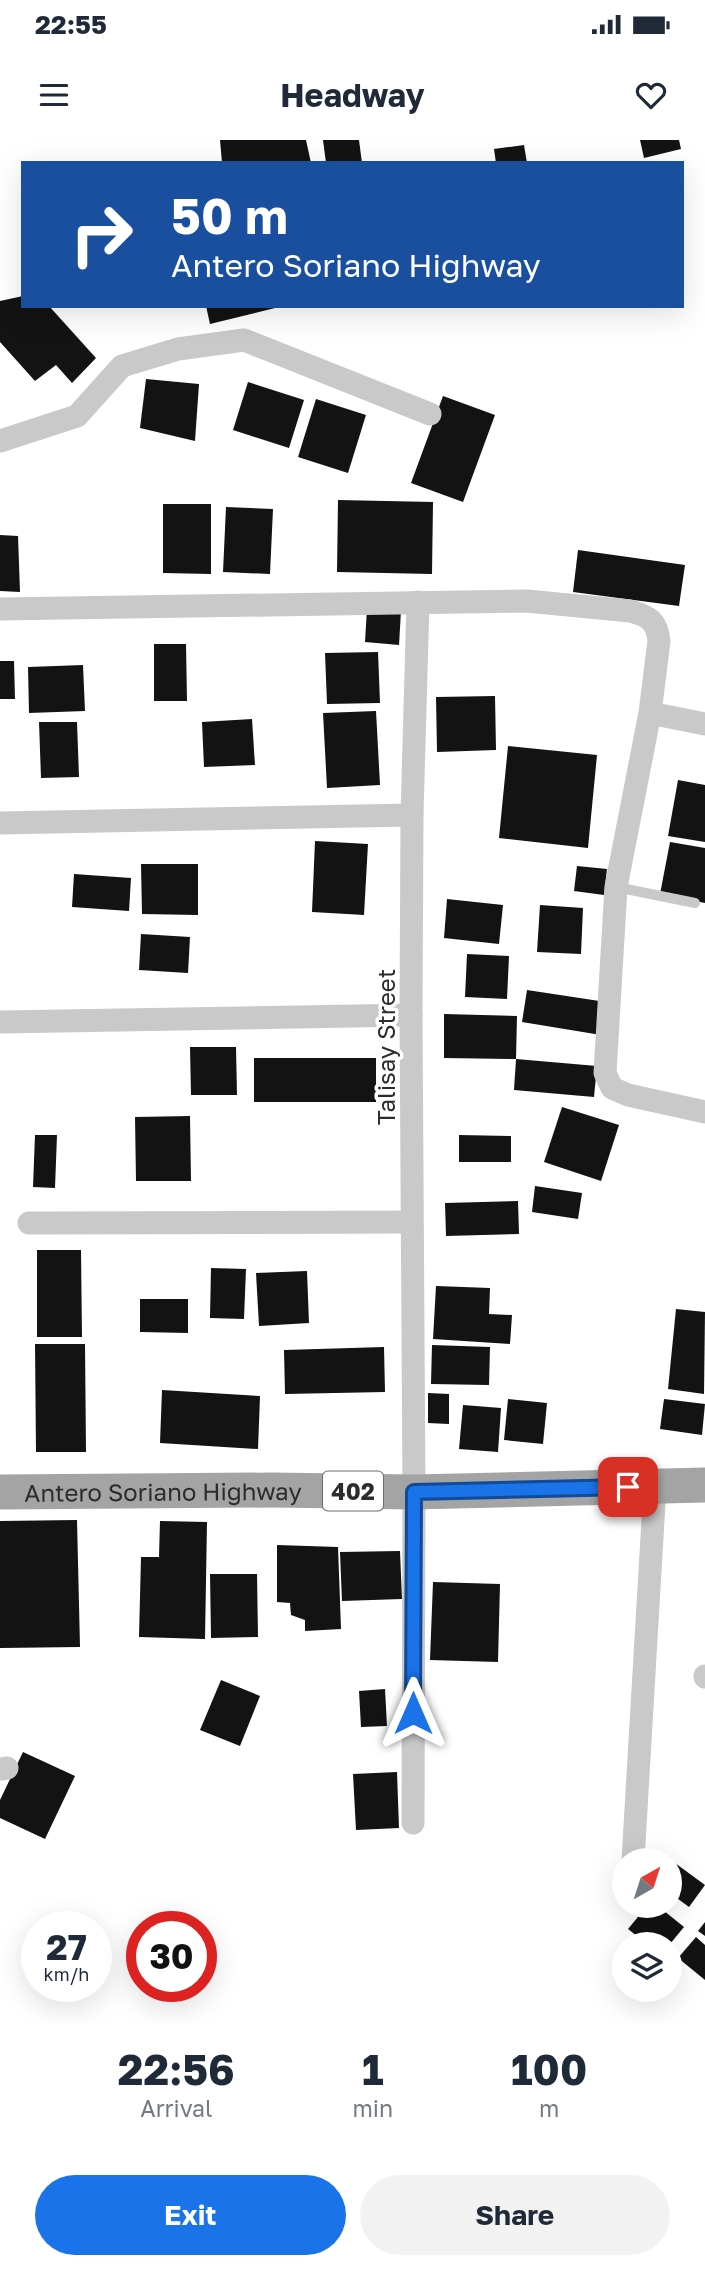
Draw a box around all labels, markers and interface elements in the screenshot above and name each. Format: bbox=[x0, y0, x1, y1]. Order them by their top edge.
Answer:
text: 22:55 bbox=[35, 9, 107, 40]
icon: menu bbox=[35, 76, 73, 114]
text: Headway bbox=[280, 76, 425, 114]
icon: heart bbox=[632, 76, 670, 114]
text: 50 m bbox=[171, 186, 288, 245]
icon: right bbox=[56, 189, 147, 280]
text: Antero Soriano Highway bbox=[171, 246, 541, 284]
street label: Talisay Street bbox=[371, 969, 400, 1125]
pin bbox=[598, 1457, 658, 1517]
icon: arrive bbox=[609, 1468, 647, 1506]
road number: 402 bbox=[323, 1472, 383, 1510]
street label: Antero Soriano Highway bbox=[24, 1475, 302, 1506]
position arrow bbox=[376, 1676, 450, 1750]
north arrow bbox=[612, 1848, 682, 1918]
map controls bbox=[612, 1848, 682, 2002]
speed limit sign: 30 bbox=[126, 1911, 217, 2002]
text: 27 bbox=[46, 1926, 87, 1968]
button: layers bbox=[612, 1932, 682, 2002]
text: km/h bbox=[44, 1963, 89, 1985]
text: 22:56 bbox=[118, 2044, 235, 2094]
text: 1 bbox=[362, 2044, 384, 2094]
text: 100 bbox=[511, 2044, 587, 2094]
text: Arrival bbox=[140, 2094, 212, 2122]
text: min bbox=[353, 2094, 393, 2122]
text: m bbox=[539, 2094, 559, 2122]
button: Exit bbox=[35, 2175, 346, 2255]
button: Share bbox=[360, 2175, 670, 2255]

